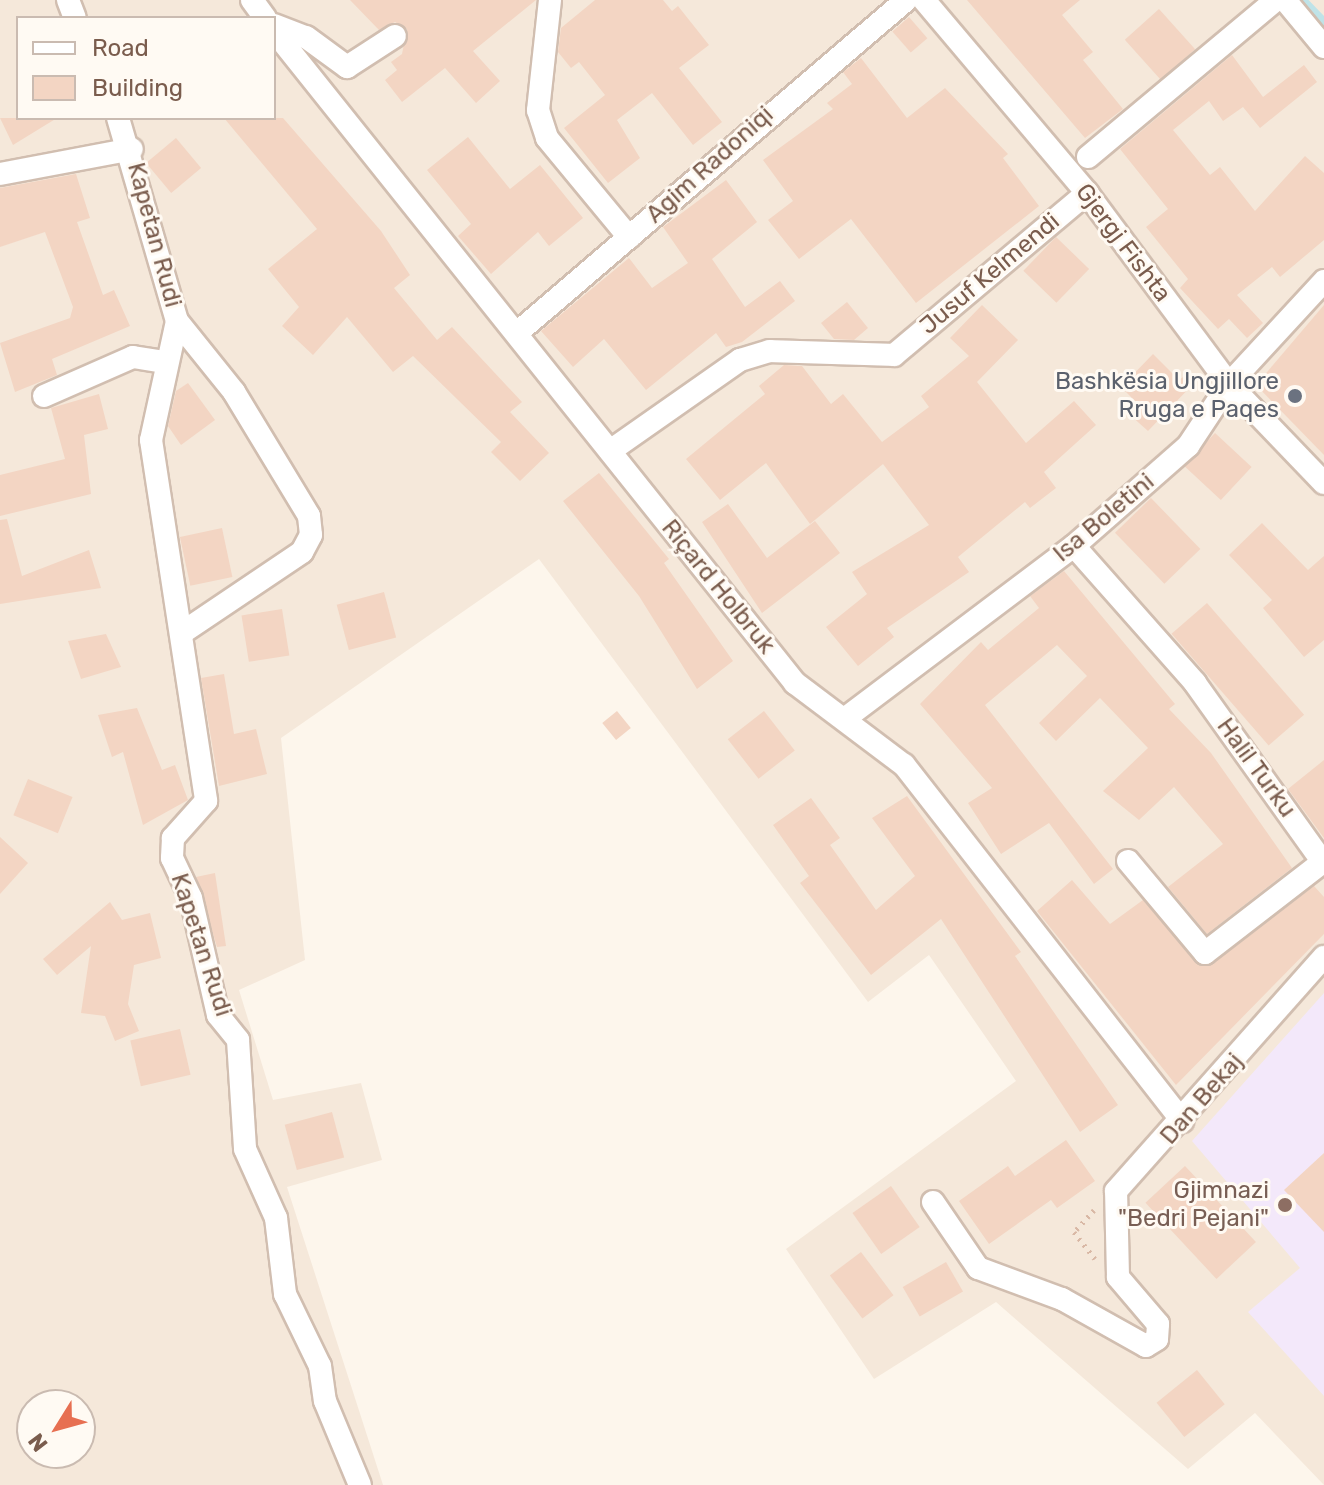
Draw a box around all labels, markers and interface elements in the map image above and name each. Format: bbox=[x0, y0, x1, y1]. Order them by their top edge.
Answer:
legend bbox=[16, 16, 276, 120]
text: Road bbox=[92, 34, 149, 62]
text: Building bbox=[92, 74, 183, 102]
street label: Agim Radoniqi bbox=[641, 101, 779, 229]
street label: Kapetan Rudi bbox=[121, 160, 187, 310]
street label: Gjergj Fishta bbox=[1069, 178, 1177, 308]
street label: Jusuf Kelmendi bbox=[914, 207, 1066, 341]
place label: Bashkësia Ungjillore Rruga e Paqes bbox=[1055, 368, 1279, 424]
marker: Bashkësia Ungjillore Rruga e Paqes bbox=[1286, 387, 1304, 405]
street label: Isa Boletini bbox=[1048, 468, 1160, 568]
street label: Riçard Holbruk bbox=[655, 514, 781, 660]
street label: Halil Turku bbox=[1210, 713, 1302, 823]
street label: Kapetan Rudi bbox=[164, 870, 238, 1020]
street label: Dan Bekaj bbox=[1155, 1048, 1249, 1150]
place label: Gjimnazi "Bedri Pejani" bbox=[1118, 1177, 1269, 1233]
marker: Gjimnazi "Bedri Pejani" bbox=[1276, 1196, 1294, 1214]
north arrow bbox=[16, 1389, 96, 1469]
text: N bbox=[22, 1428, 54, 1457]

